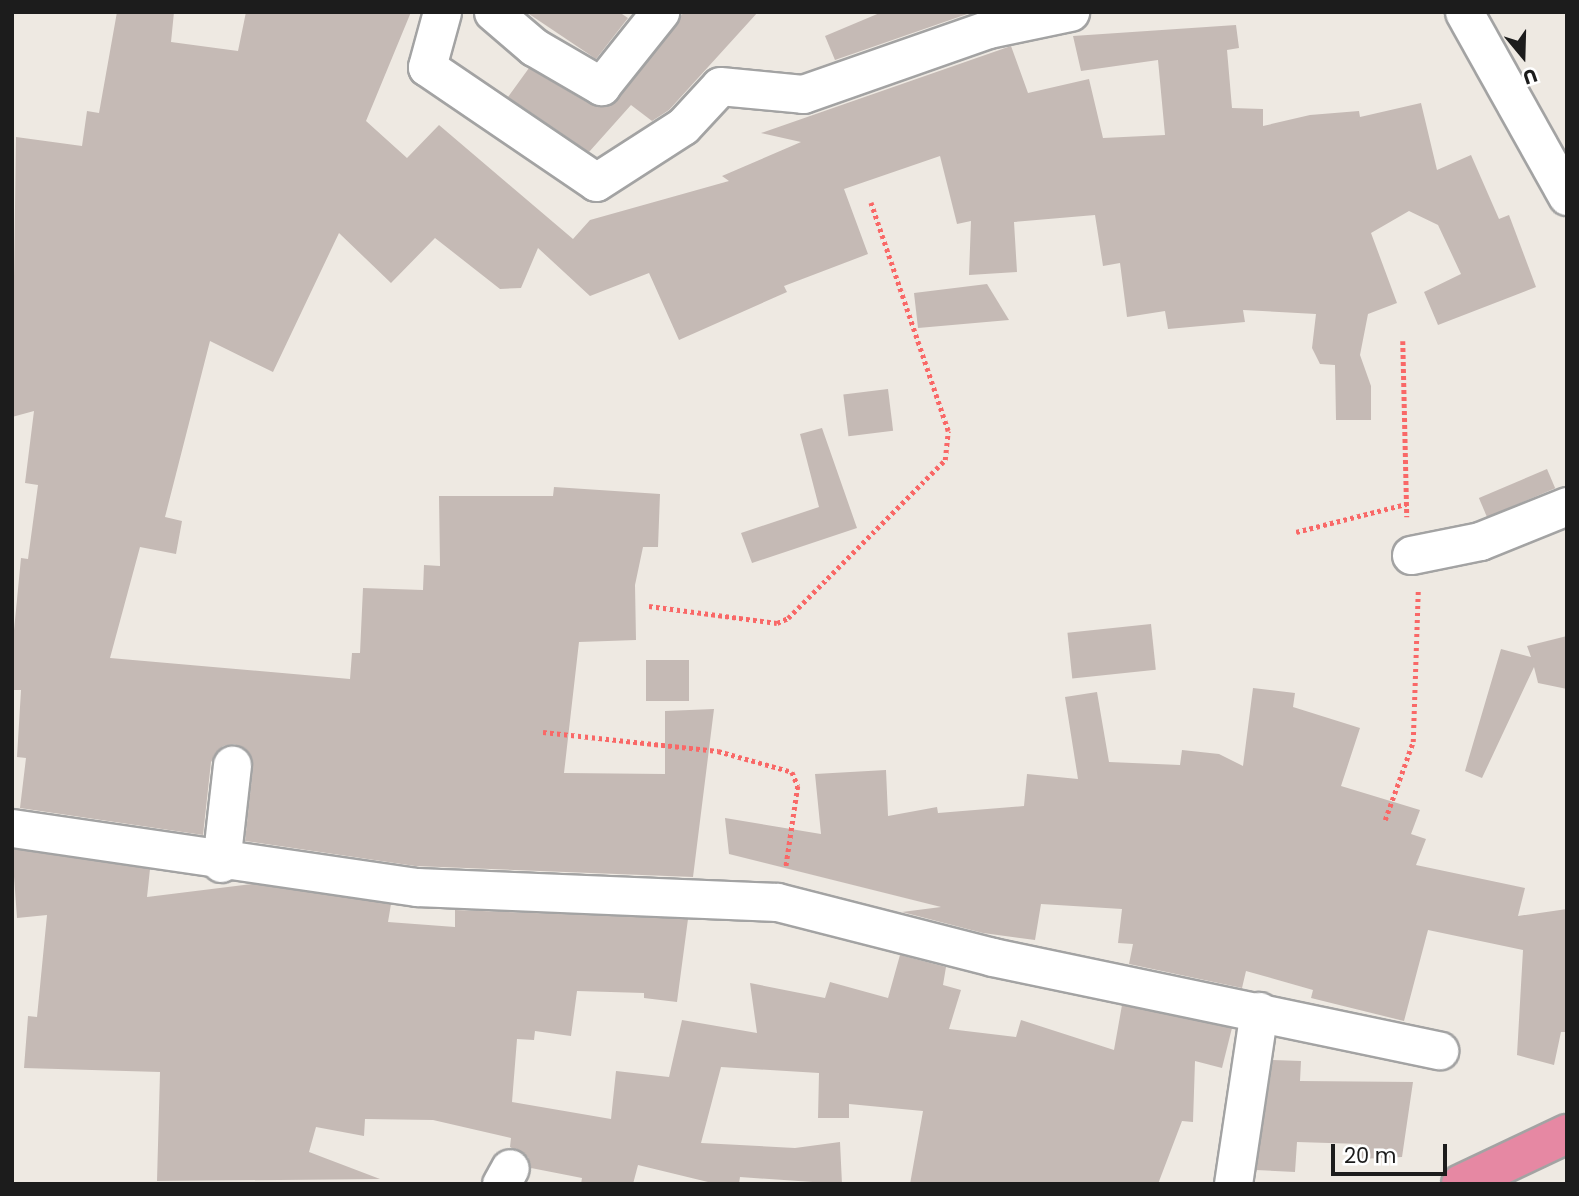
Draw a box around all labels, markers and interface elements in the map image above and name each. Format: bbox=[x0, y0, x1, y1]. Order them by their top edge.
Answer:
north arrow bbox=[1488, 21, 1558, 91]
text: U bbox=[1519, 61, 1541, 91]
scale bar bbox=[1334, 1130, 1450, 1174]
text: 20 m bbox=[1344, 1141, 1397, 1170]

